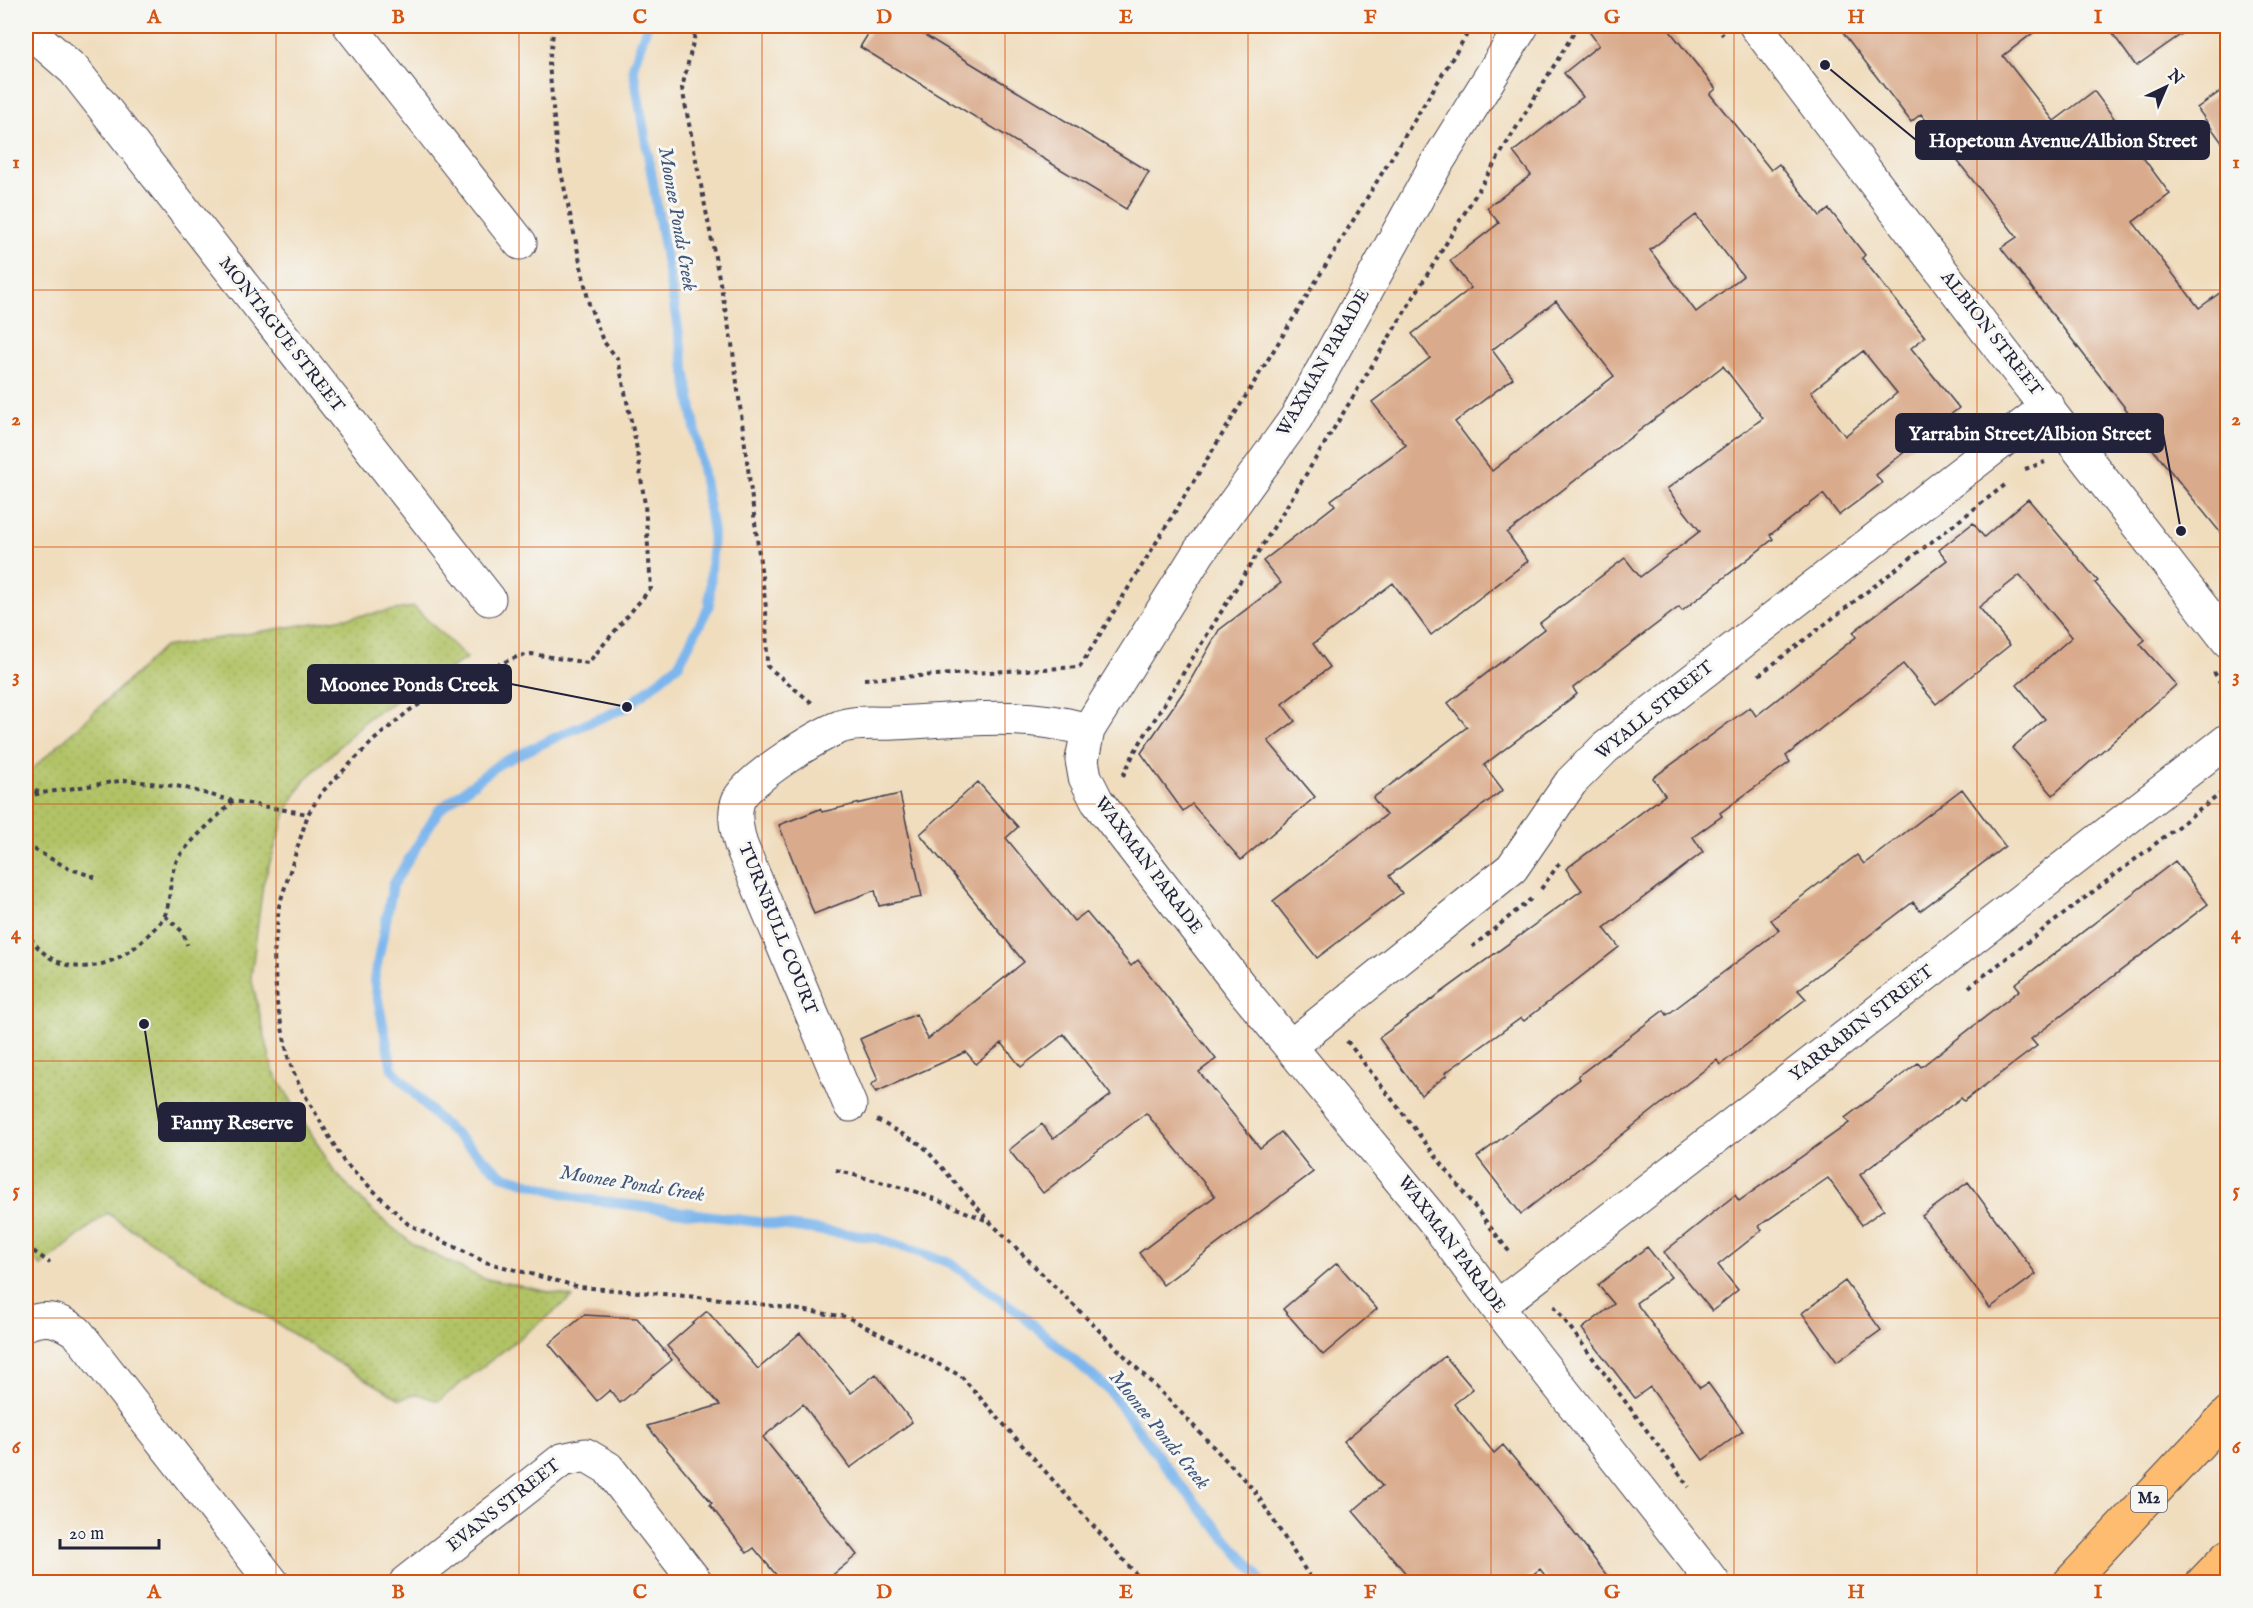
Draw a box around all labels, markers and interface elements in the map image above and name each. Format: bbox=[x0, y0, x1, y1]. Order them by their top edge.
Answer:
text: A bbox=[146, 5, 162, 30]
text: B bbox=[391, 5, 405, 30]
text: C bbox=[633, 5, 647, 30]
text: D bbox=[876, 5, 892, 30]
text: E bbox=[1119, 5, 1133, 30]
text: F bbox=[1364, 5, 1377, 30]
text: G bbox=[1604, 5, 1621, 30]
text: H bbox=[1847, 5, 1865, 30]
text: I bbox=[2094, 5, 2103, 30]
north arrow bbox=[2136, 57, 2196, 117]
text: N bbox=[2162, 65, 2187, 90]
callout: Hopetoun Avenue/Albion Street bbox=[1916, 121, 2209, 159]
text: Hopetoun Avenue/Albion Street bbox=[1929, 129, 2198, 154]
water label: Moonee Ponds Creek bbox=[652, 145, 702, 293]
text: 1 bbox=[12, 150, 20, 175]
text: 1 bbox=[2232, 150, 2240, 175]
street label: MONTAGUE STREET bbox=[213, 253, 349, 417]
street label: ALBION STREET bbox=[1934, 266, 2047, 401]
street label: WAXMAN PARADE bbox=[1272, 285, 1376, 441]
text: 2 bbox=[11, 407, 21, 432]
text: 2 bbox=[2231, 407, 2241, 432]
callout: Yarrabin Street/Albion Street bbox=[1896, 414, 2163, 452]
text: Yarrabin Street/Albion Street bbox=[1909, 422, 2152, 447]
street label: WYALL STREET bbox=[1591, 656, 1719, 766]
text: 3 bbox=[12, 664, 20, 689]
text: 3 bbox=[2232, 664, 2240, 689]
callout: Moonee Ponds Creek bbox=[308, 665, 511, 703]
text: Moonee Ponds Creek bbox=[320, 673, 500, 698]
street label: WAXMAN PARADE bbox=[1089, 793, 1207, 939]
street label: TURNBULL COURT bbox=[732, 840, 822, 1018]
text: 4 bbox=[11, 921, 22, 946]
text: 4 bbox=[2231, 921, 2242, 946]
street label: YARRABIN STREET bbox=[1785, 961, 1939, 1087]
callout: Fanny Reserve bbox=[159, 1103, 305, 1141]
text: Fanny Reserve bbox=[171, 1111, 294, 1136]
water label: Moonee Ponds Creek bbox=[558, 1160, 706, 1208]
street label: WAXMAN PARADE bbox=[1392, 1172, 1510, 1318]
text: 5 bbox=[12, 1178, 20, 1203]
text: 5 bbox=[2232, 1178, 2240, 1203]
water label: Moonee Ponds Creek bbox=[1103, 1365, 1215, 1495]
text: 6 bbox=[12, 1435, 22, 1460]
text: 6 bbox=[2232, 1435, 2242, 1460]
street label: EVANS STREET bbox=[443, 1454, 565, 1558]
road number: M2 bbox=[2131, 1486, 2167, 1512]
scale bar bbox=[60, 1512, 159, 1550]
text: 20 m bbox=[69, 1523, 104, 1546]
text: A bbox=[146, 1580, 162, 1605]
text: B bbox=[391, 1580, 405, 1605]
text: C bbox=[633, 1580, 647, 1605]
text: D bbox=[876, 1580, 892, 1605]
text: E bbox=[1119, 1580, 1133, 1605]
text: F bbox=[1364, 1580, 1377, 1605]
text: G bbox=[1604, 1580, 1621, 1605]
text: H bbox=[1847, 1580, 1865, 1605]
text: I bbox=[2094, 1580, 2103, 1605]

